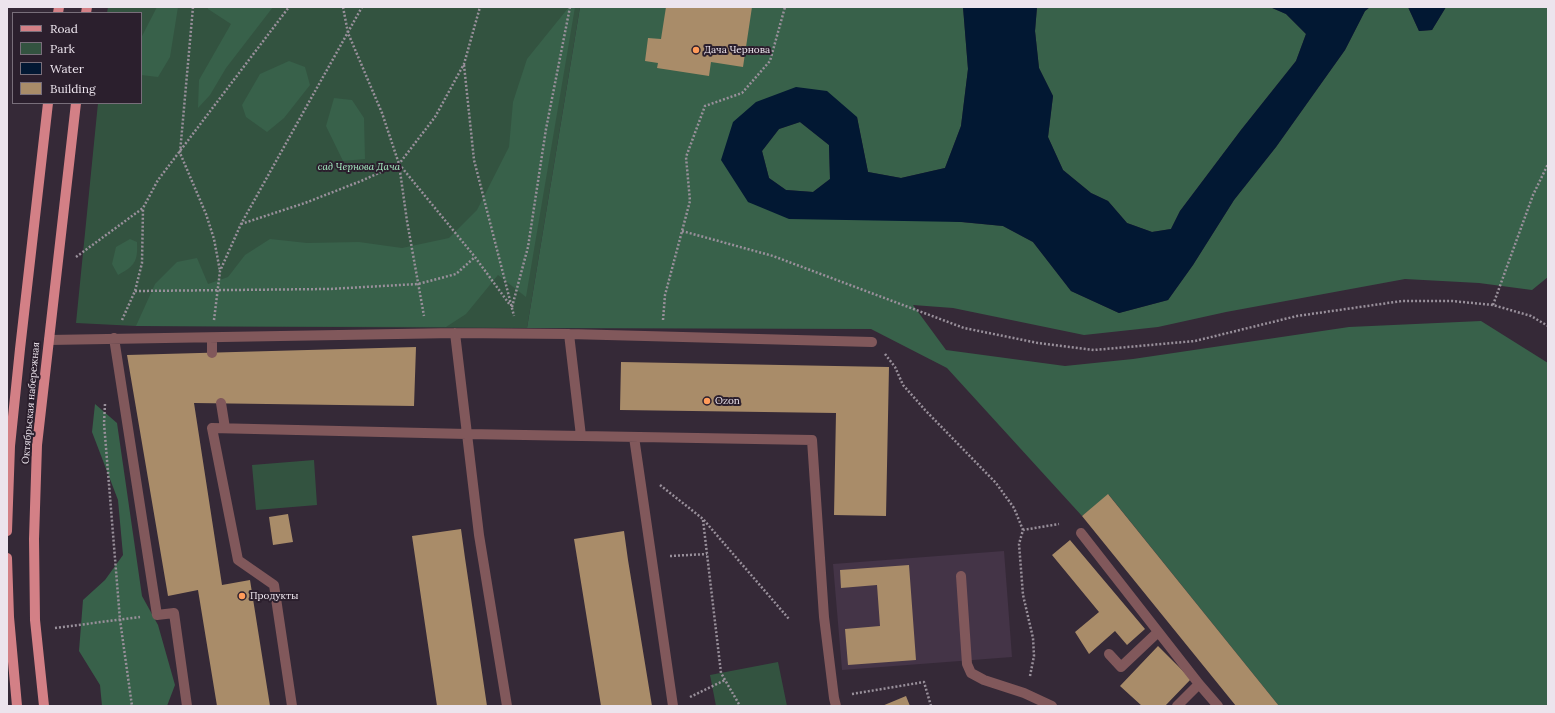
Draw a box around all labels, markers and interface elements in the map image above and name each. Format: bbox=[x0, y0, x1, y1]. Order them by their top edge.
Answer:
legend bbox=[12, 12, 142, 104]
text: Road bbox=[50, 21, 78, 36]
text: Park bbox=[50, 41, 75, 56]
place label: Дача Чернова bbox=[704, 44, 770, 56]
marker: Дача Чернова bbox=[691, 45, 701, 55]
text: Water bbox=[50, 61, 84, 76]
text: Building bbox=[50, 81, 96, 96]
park label: сад Чернова Дача bbox=[318, 161, 400, 173]
street label: Октябрьская набережная bbox=[20, 342, 42, 464]
place label: Ozon bbox=[715, 395, 740, 407]
marker: Ozon bbox=[702, 396, 712, 406]
place label: Продукты bbox=[250, 590, 298, 602]
marker: Продукты bbox=[237, 591, 247, 601]

